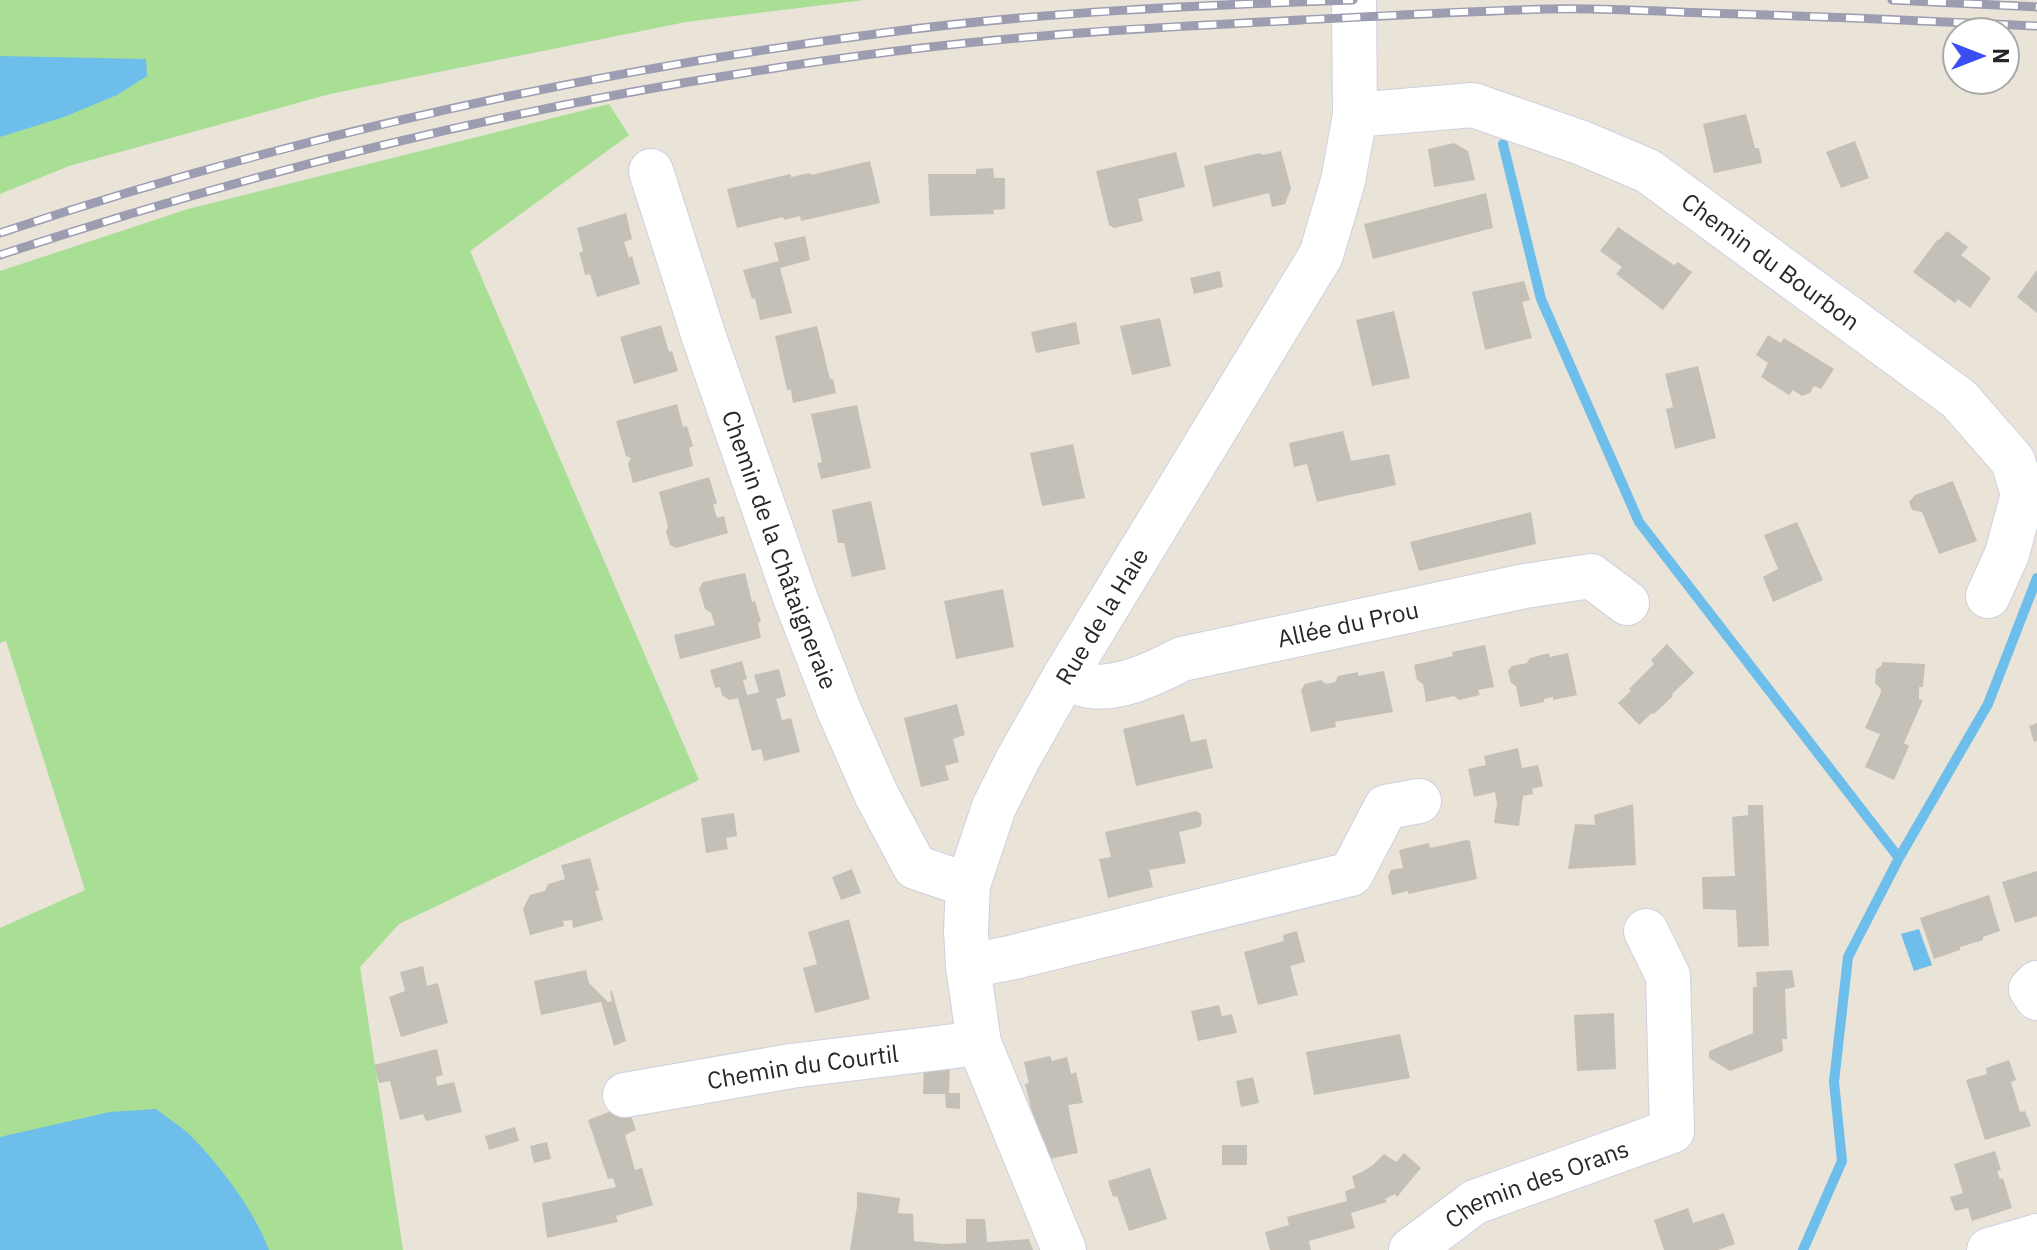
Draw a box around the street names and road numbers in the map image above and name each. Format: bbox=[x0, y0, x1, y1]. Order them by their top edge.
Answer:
street label: Chemin du Bourbon bbox=[1675, 185, 1867, 337]
street label: Chemin de la Châtaigneraie bbox=[715, 406, 845, 694]
street label: Rue de la Haie bbox=[1048, 542, 1155, 691]
street label: Allée du Prou bbox=[1274, 593, 1422, 654]
street label: Chemin du Courtil bbox=[704, 1037, 900, 1096]
street label: Chemin des Orans bbox=[1438, 1132, 1633, 1235]

